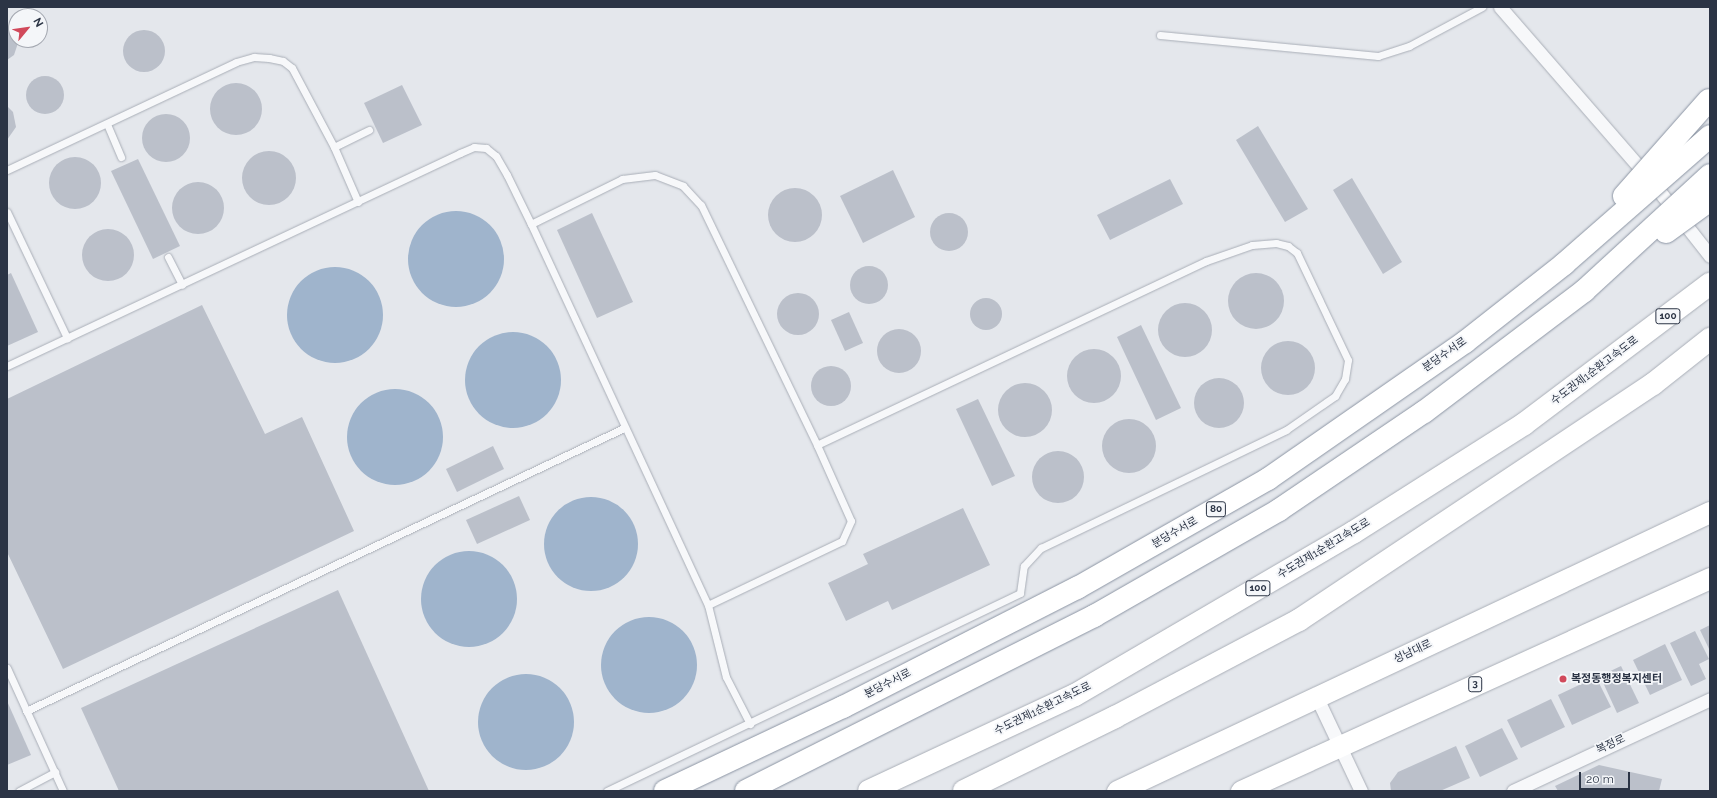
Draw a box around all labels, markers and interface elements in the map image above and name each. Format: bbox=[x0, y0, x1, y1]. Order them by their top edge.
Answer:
north arrow bbox=[8, 8, 48, 48]
text: N bbox=[30, 16, 46, 29]
road number: 100 bbox=[1655, 308, 1681, 324]
street label: 수도권제1순환고속도로 bbox=[1549, 334, 1641, 408]
street label: 분당수서로 bbox=[1420, 335, 1470, 375]
road number: 80 bbox=[1205, 501, 1227, 517]
street label: 분당수서로 bbox=[1150, 515, 1200, 551]
street label: 수도권제1순환고속도로 bbox=[1275, 516, 1373, 582]
road number: 100 bbox=[1245, 580, 1271, 596]
street label: 성남대로 bbox=[1392, 637, 1434, 667]
street label: 분당수서로 bbox=[862, 667, 914, 701]
place label: 복정동행정복지센터 bbox=[1571, 672, 1662, 686]
marker: 복정동행정복지센터 bbox=[1558, 674, 1568, 684]
road number: 3 bbox=[1468, 676, 1482, 692]
street label: 수도권제1순환고속도로 bbox=[993, 680, 1093, 738]
street label: 복정로 bbox=[1594, 733, 1628, 757]
scale bar bbox=[1581, 764, 1632, 790]
text: 20 m bbox=[1586, 772, 1614, 786]

